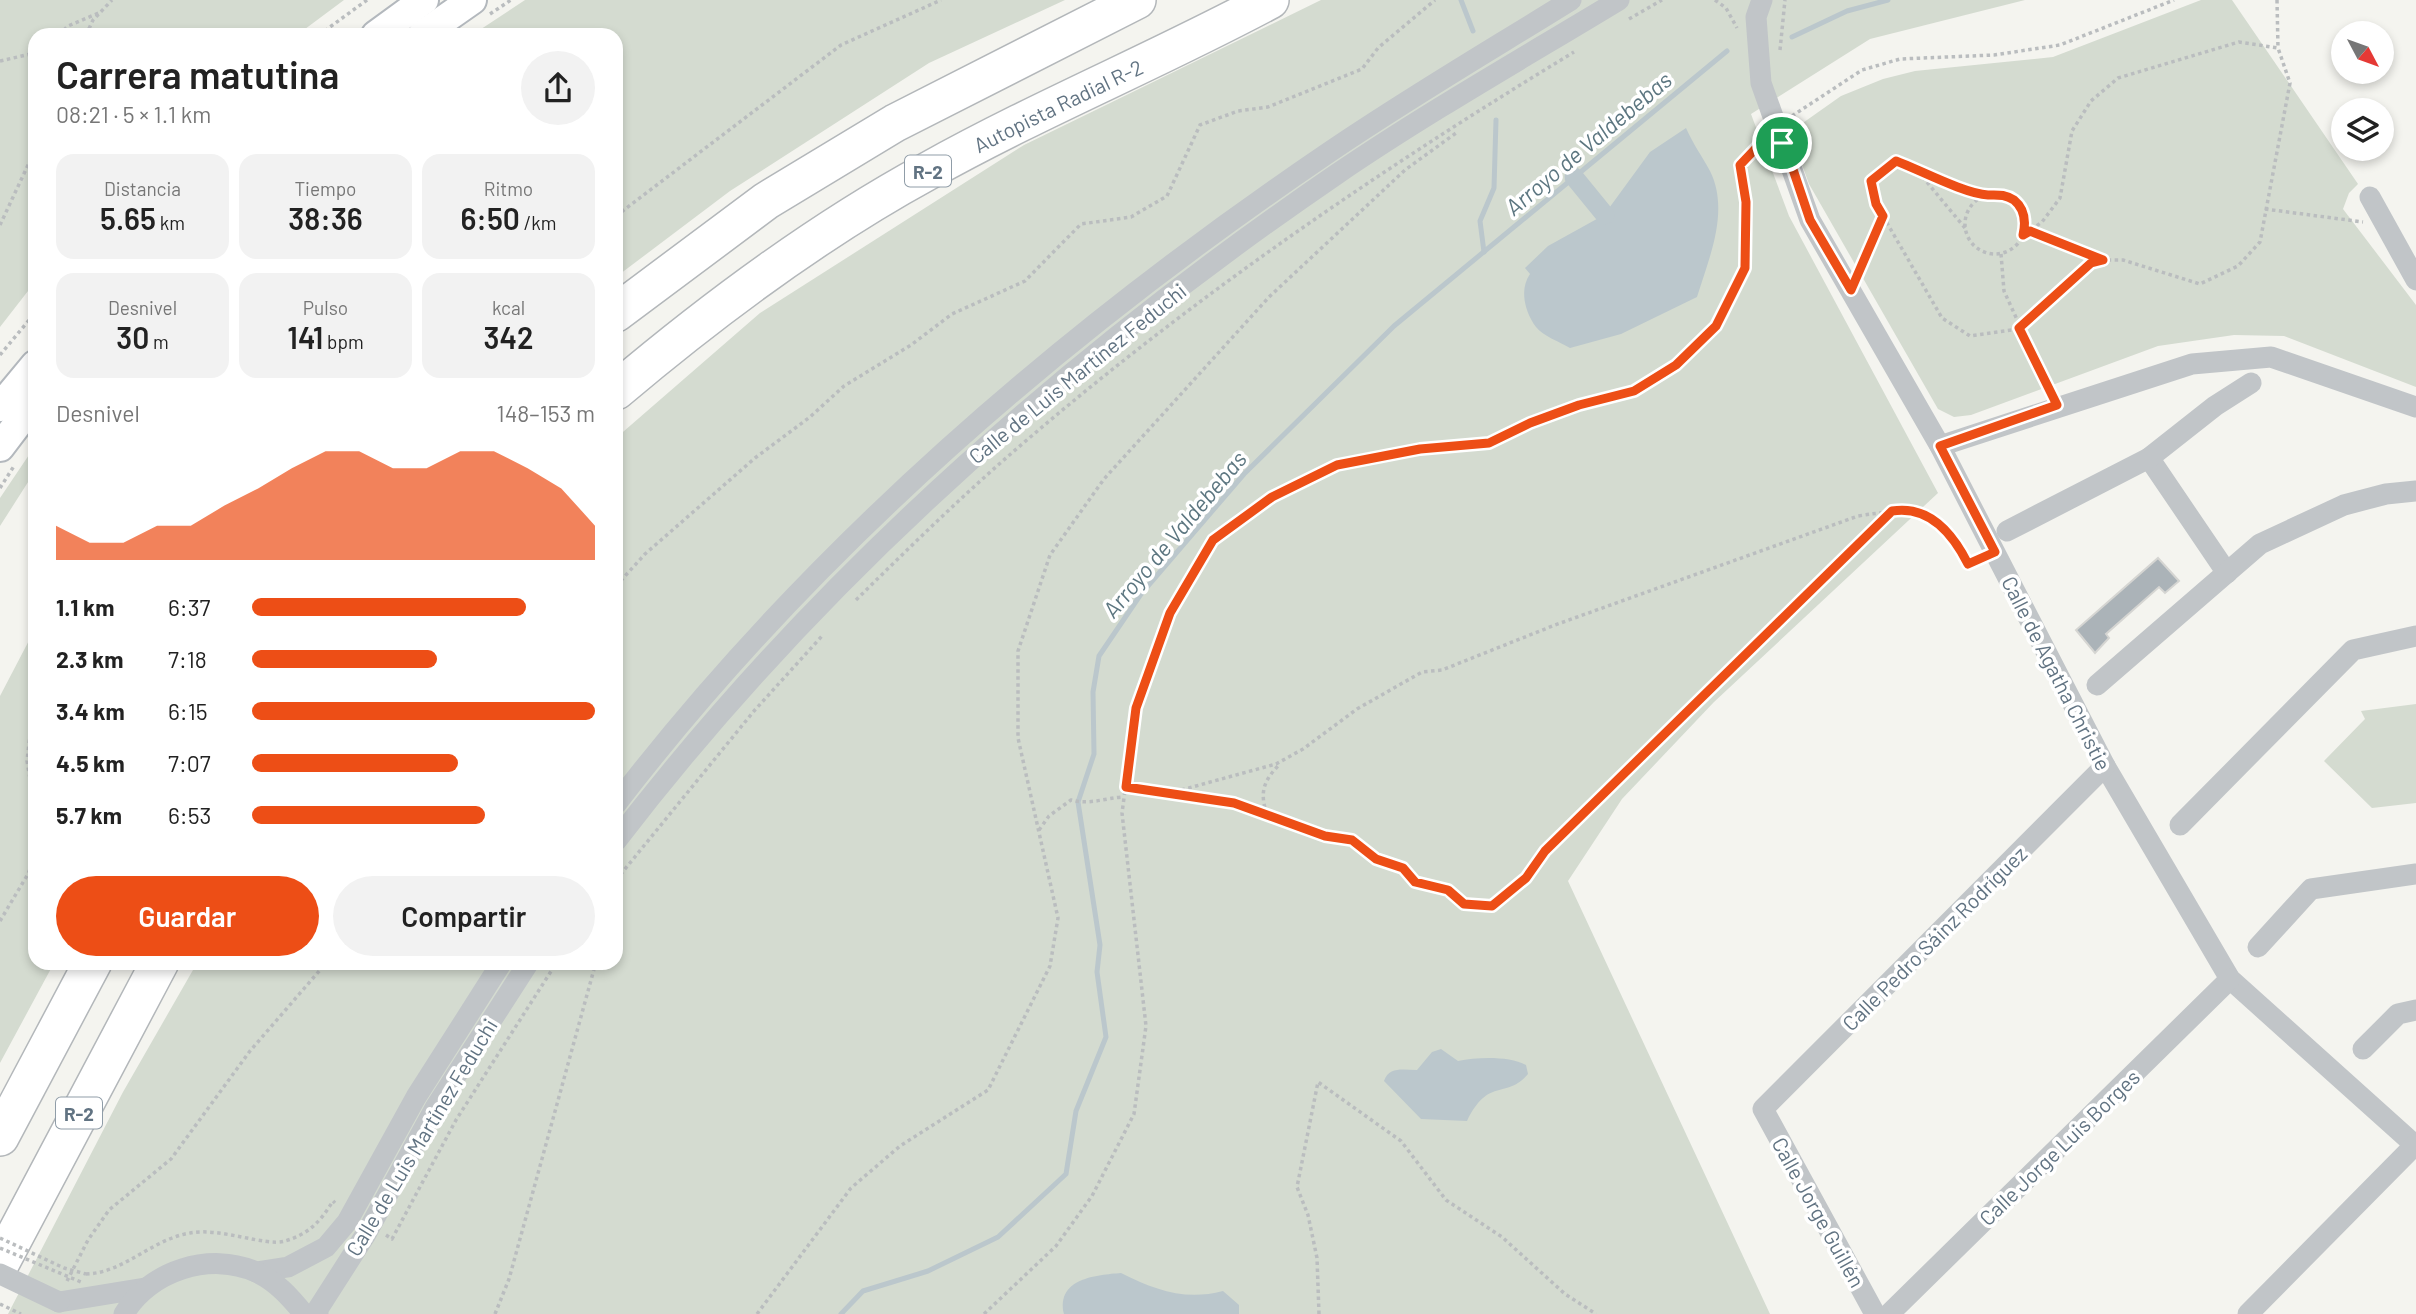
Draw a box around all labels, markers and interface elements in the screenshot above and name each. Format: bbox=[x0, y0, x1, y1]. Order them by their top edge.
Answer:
north arrow bbox=[2331, 21, 2394, 84]
map controls bbox=[2331, 21, 2394, 161]
text: Carrera matutina bbox=[56, 51, 339, 97]
button: share bbox=[521, 51, 595, 125]
street label: Autopista Radial R-2 bbox=[969, 53, 1146, 157]
water label: Arroyo de Valdebebas bbox=[1499, 65, 1677, 221]
button: layers bbox=[2331, 98, 2394, 161]
text: 08:21 · 5 × 1.1 km bbox=[56, 100, 211, 128]
pin bbox=[1752, 113, 1812, 173]
icon: arrive bbox=[1763, 124, 1801, 162]
road number: R-2 bbox=[905, 155, 951, 186]
text: Distancia bbox=[104, 177, 181, 200]
text: Tiempo bbox=[295, 177, 356, 200]
text: Ritmo bbox=[484, 177, 533, 200]
text: 5.65 bbox=[100, 200, 156, 236]
text: 38:36 bbox=[288, 200, 363, 236]
text: 6:50 bbox=[460, 200, 520, 236]
text: km bbox=[156, 211, 185, 234]
text: /km bbox=[520, 211, 557, 234]
street label: Calle de Luis Martínez Feduchi bbox=[963, 278, 1191, 468]
text: Desnivel bbox=[108, 296, 177, 319]
text: Pulso bbox=[303, 296, 348, 319]
text: kcal bbox=[492, 296, 525, 319]
text: 30 bbox=[116, 319, 149, 355]
text: 141 bbox=[287, 319, 323, 355]
text: 342 bbox=[483, 319, 534, 355]
text: m bbox=[149, 330, 169, 353]
text: bpm bbox=[323, 330, 364, 353]
text: Desnivel bbox=[56, 399, 140, 427]
text: 148–153 m bbox=[497, 399, 595, 427]
water label: Arroyo de Valdebebas bbox=[1096, 445, 1252, 623]
street label: Calle de Agatha Christie bbox=[1997, 572, 2117, 774]
text: 1.1 km bbox=[56, 593, 115, 621]
text: 6:37 bbox=[168, 593, 210, 621]
text: 2.3 km bbox=[56, 645, 124, 673]
text: 7:18 bbox=[168, 645, 207, 673]
text: 3.4 km bbox=[56, 697, 125, 725]
text: 6:15 bbox=[168, 697, 208, 725]
text: 4.5 km bbox=[56, 749, 125, 777]
text: 7:07 bbox=[168, 749, 211, 777]
text: 5.7 km bbox=[56, 801, 122, 829]
text: 6:53 bbox=[168, 801, 211, 829]
street label: Calle Pedro Sáinz Rodríguez bbox=[1837, 841, 2031, 1035]
button: Guardar bbox=[56, 876, 319, 956]
button: Compartir bbox=[333, 876, 595, 956]
street label: Calle de Luis Martínez Feduchi bbox=[340, 1014, 502, 1260]
street label: Calle Jorge Luis Borges bbox=[1974, 1064, 2144, 1230]
road number: R-2 bbox=[56, 1098, 102, 1128]
street label: Calle Jorge Guillén bbox=[1767, 1133, 1871, 1291]

